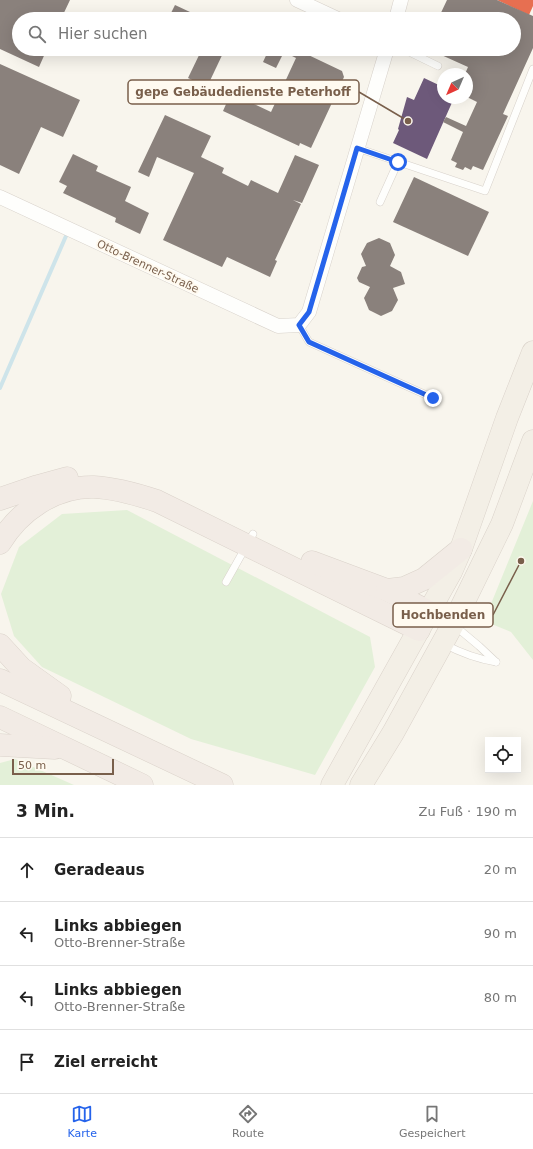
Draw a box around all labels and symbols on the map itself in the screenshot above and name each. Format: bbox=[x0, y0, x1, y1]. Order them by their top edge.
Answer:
north arrow bbox=[437, 68, 473, 104]
callout: gepe Gebäudedienste Peterhoff bbox=[128, 80, 359, 104]
text: gepe Gebäudedienste Peterhoff bbox=[135, 85, 351, 99]
route start bbox=[389, 153, 407, 171]
street label: Otto-Brenner-Straße bbox=[95, 237, 201, 296]
route end bbox=[424, 389, 442, 407]
callout: Hochbenden bbox=[393, 603, 493, 627]
text: Hochbenden bbox=[401, 608, 485, 622]
scale bar bbox=[12, 757, 114, 776]

